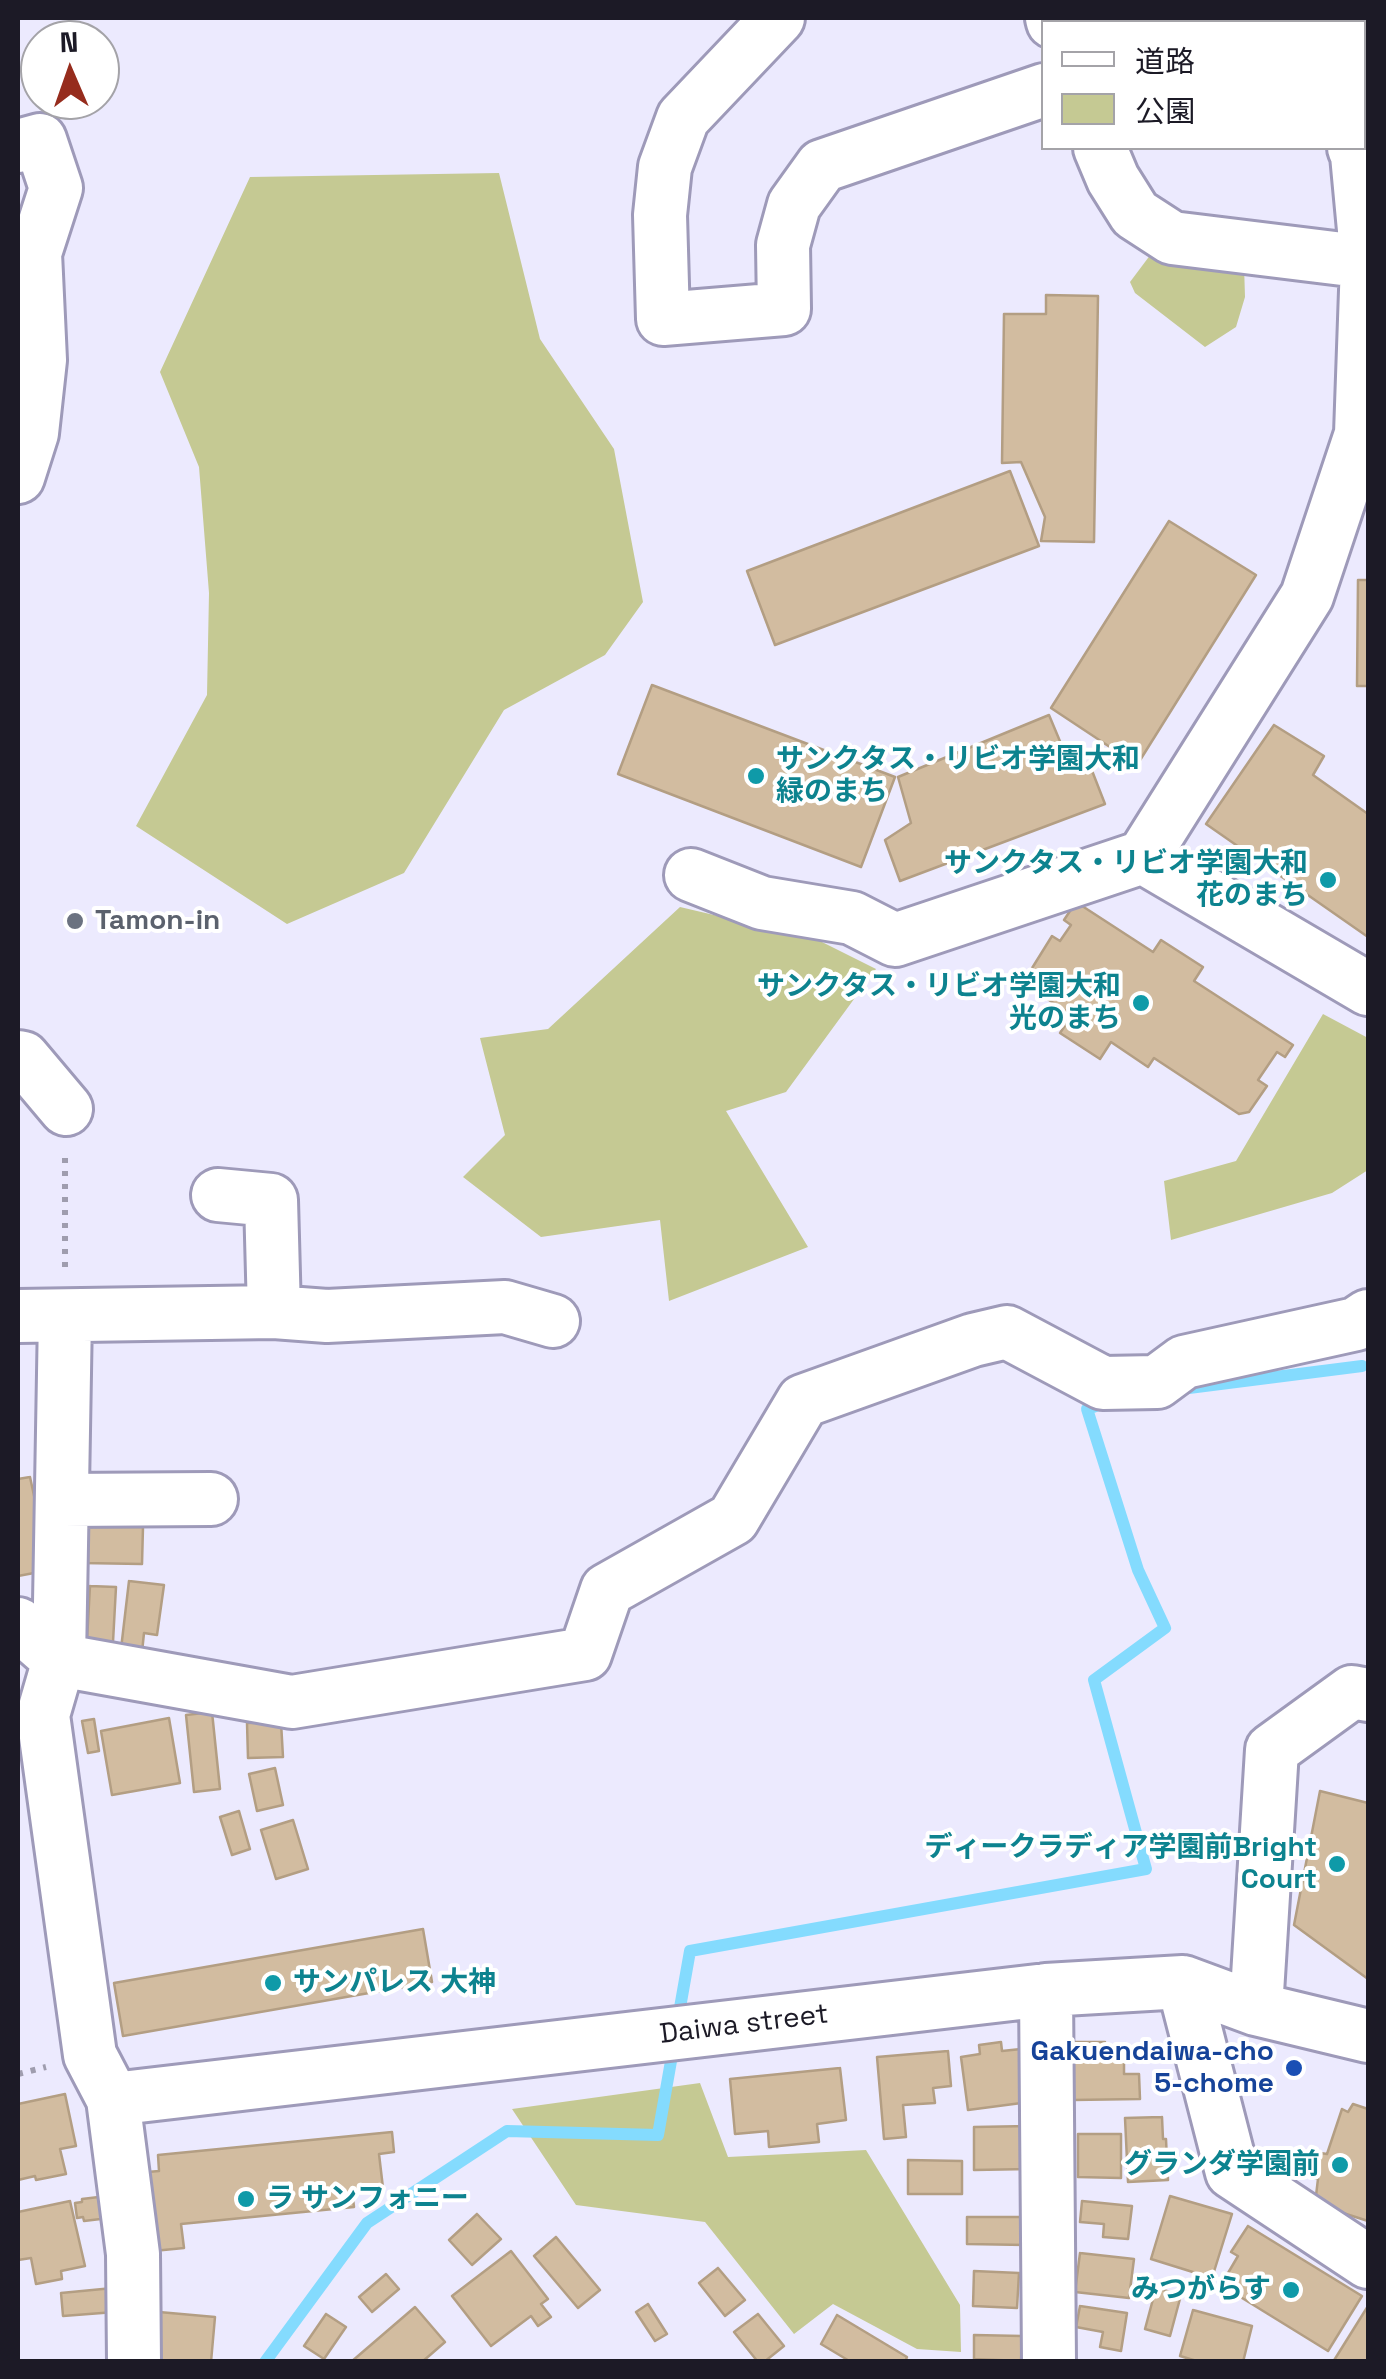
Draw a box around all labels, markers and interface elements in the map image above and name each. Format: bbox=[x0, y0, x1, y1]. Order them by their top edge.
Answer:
north arrow bbox=[20, 20, 120, 120]
legend bbox=[1041, 20, 1366, 150]
text: N bbox=[59, 24, 79, 60]
text: 道路 bbox=[1135, 42, 1195, 81]
text: 公園 bbox=[1135, 92, 1195, 131]
place label: サンクタス・リビオ学園大和 緑のまち bbox=[776, 743, 1140, 809]
marker: サンクタス・リビオ学園大和 緑のまち bbox=[745, 765, 767, 787]
place label: サンクタス・リビオ学園大和 花のまち bbox=[944, 847, 1308, 913]
marker: サンクタス・リビオ学園大和 花のまち bbox=[1317, 869, 1339, 891]
place label: Tamon-in bbox=[95, 904, 220, 938]
marker: Tamon-in bbox=[64, 910, 86, 932]
place label: サンクタス・リビオ学園大和 光のまち bbox=[757, 970, 1121, 1036]
marker: サンクタス・リビオ学園大和 光のまち bbox=[1130, 992, 1152, 1014]
place label: ディークラディア学園前Bright Court bbox=[924, 1831, 1317, 1897]
marker: ディークラディア学園前Bright Court bbox=[1326, 1853, 1348, 1875]
place label: サンパレス 大神 bbox=[293, 1966, 496, 2000]
marker: サンパレス 大神 bbox=[262, 1972, 284, 1994]
street label: Daiwa street bbox=[658, 1998, 830, 2052]
place label: Gakuendaiwa-cho 5-chome bbox=[1031, 2035, 1274, 2101]
marker: Gakuendaiwa-cho 5-chome bbox=[1283, 2057, 1305, 2079]
place label: グランダ学園前 bbox=[1124, 2148, 1320, 2182]
marker: グランダ学園前 bbox=[1329, 2154, 1351, 2176]
place label: ラ サンフォニー bbox=[266, 2182, 469, 2216]
marker: ラ サンフォニー bbox=[235, 2188, 257, 2210]
place label: みつがらす bbox=[1131, 2273, 1271, 2307]
marker: みつがらす bbox=[1280, 2279, 1302, 2301]

